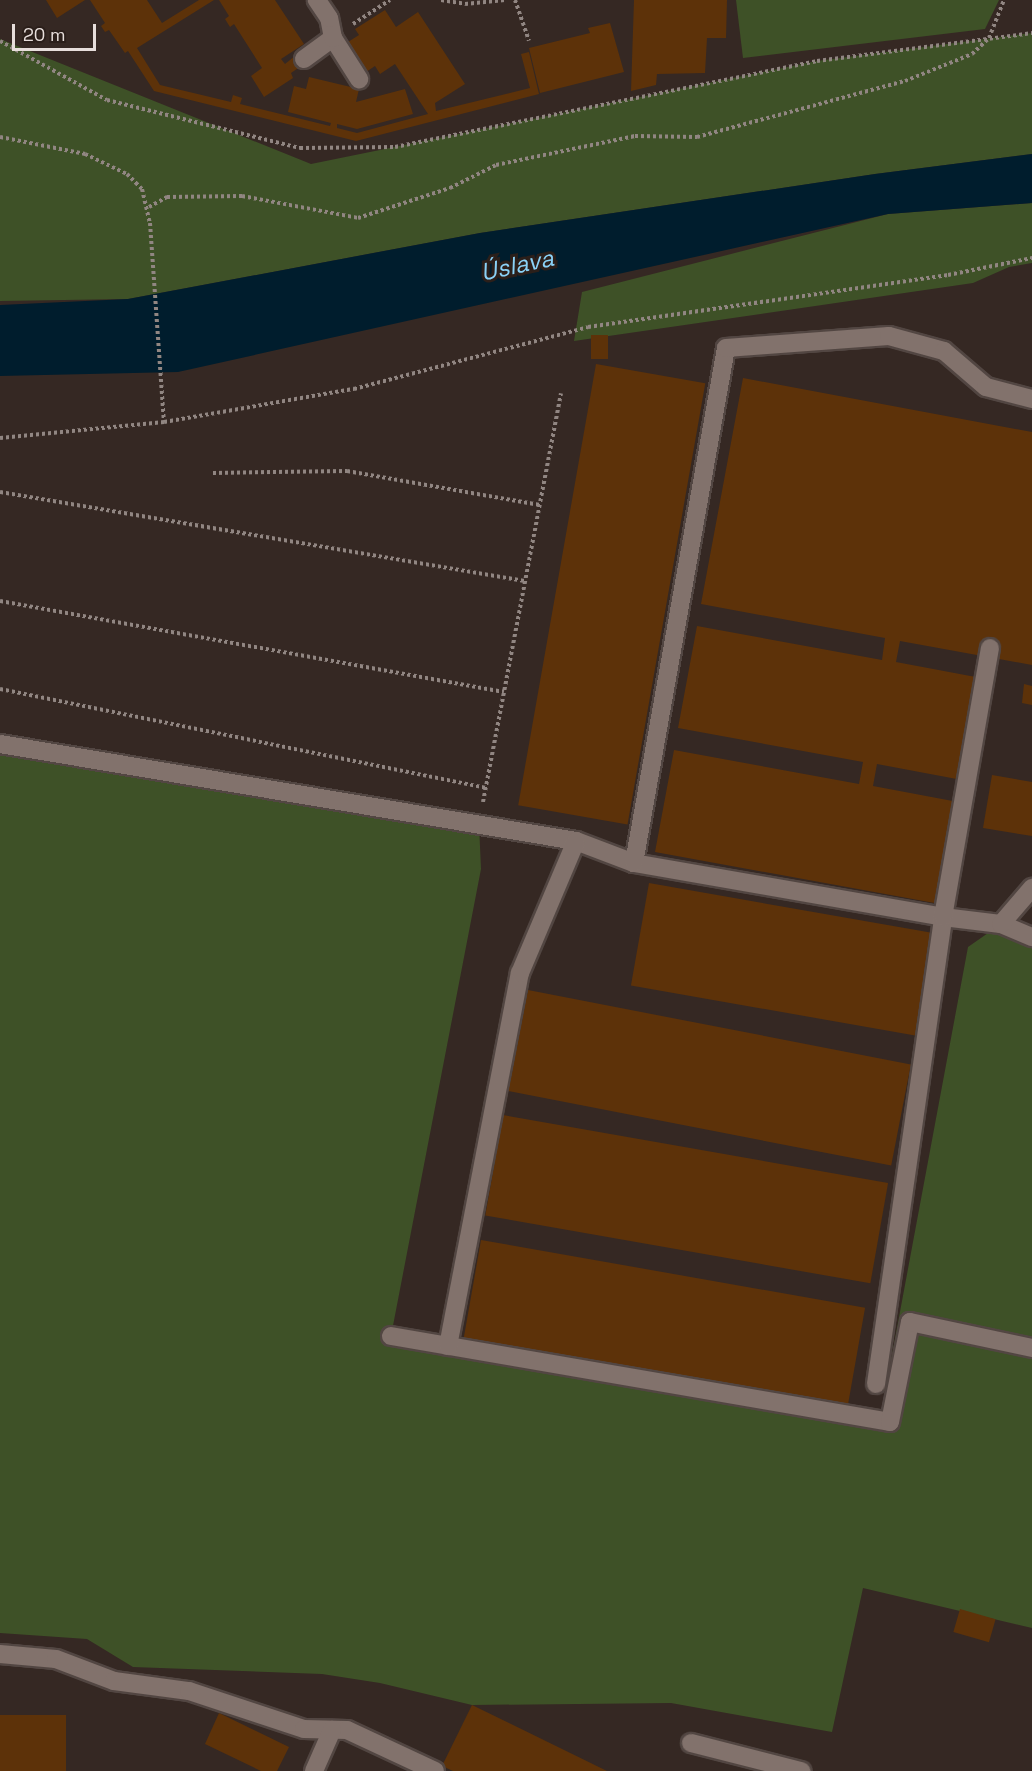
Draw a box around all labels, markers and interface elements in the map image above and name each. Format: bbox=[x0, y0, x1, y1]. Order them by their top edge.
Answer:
scale bar bbox=[15, 12, 99, 50]
text: 20 m bbox=[23, 23, 66, 46]
water label: Úslava bbox=[478, 243, 556, 287]

